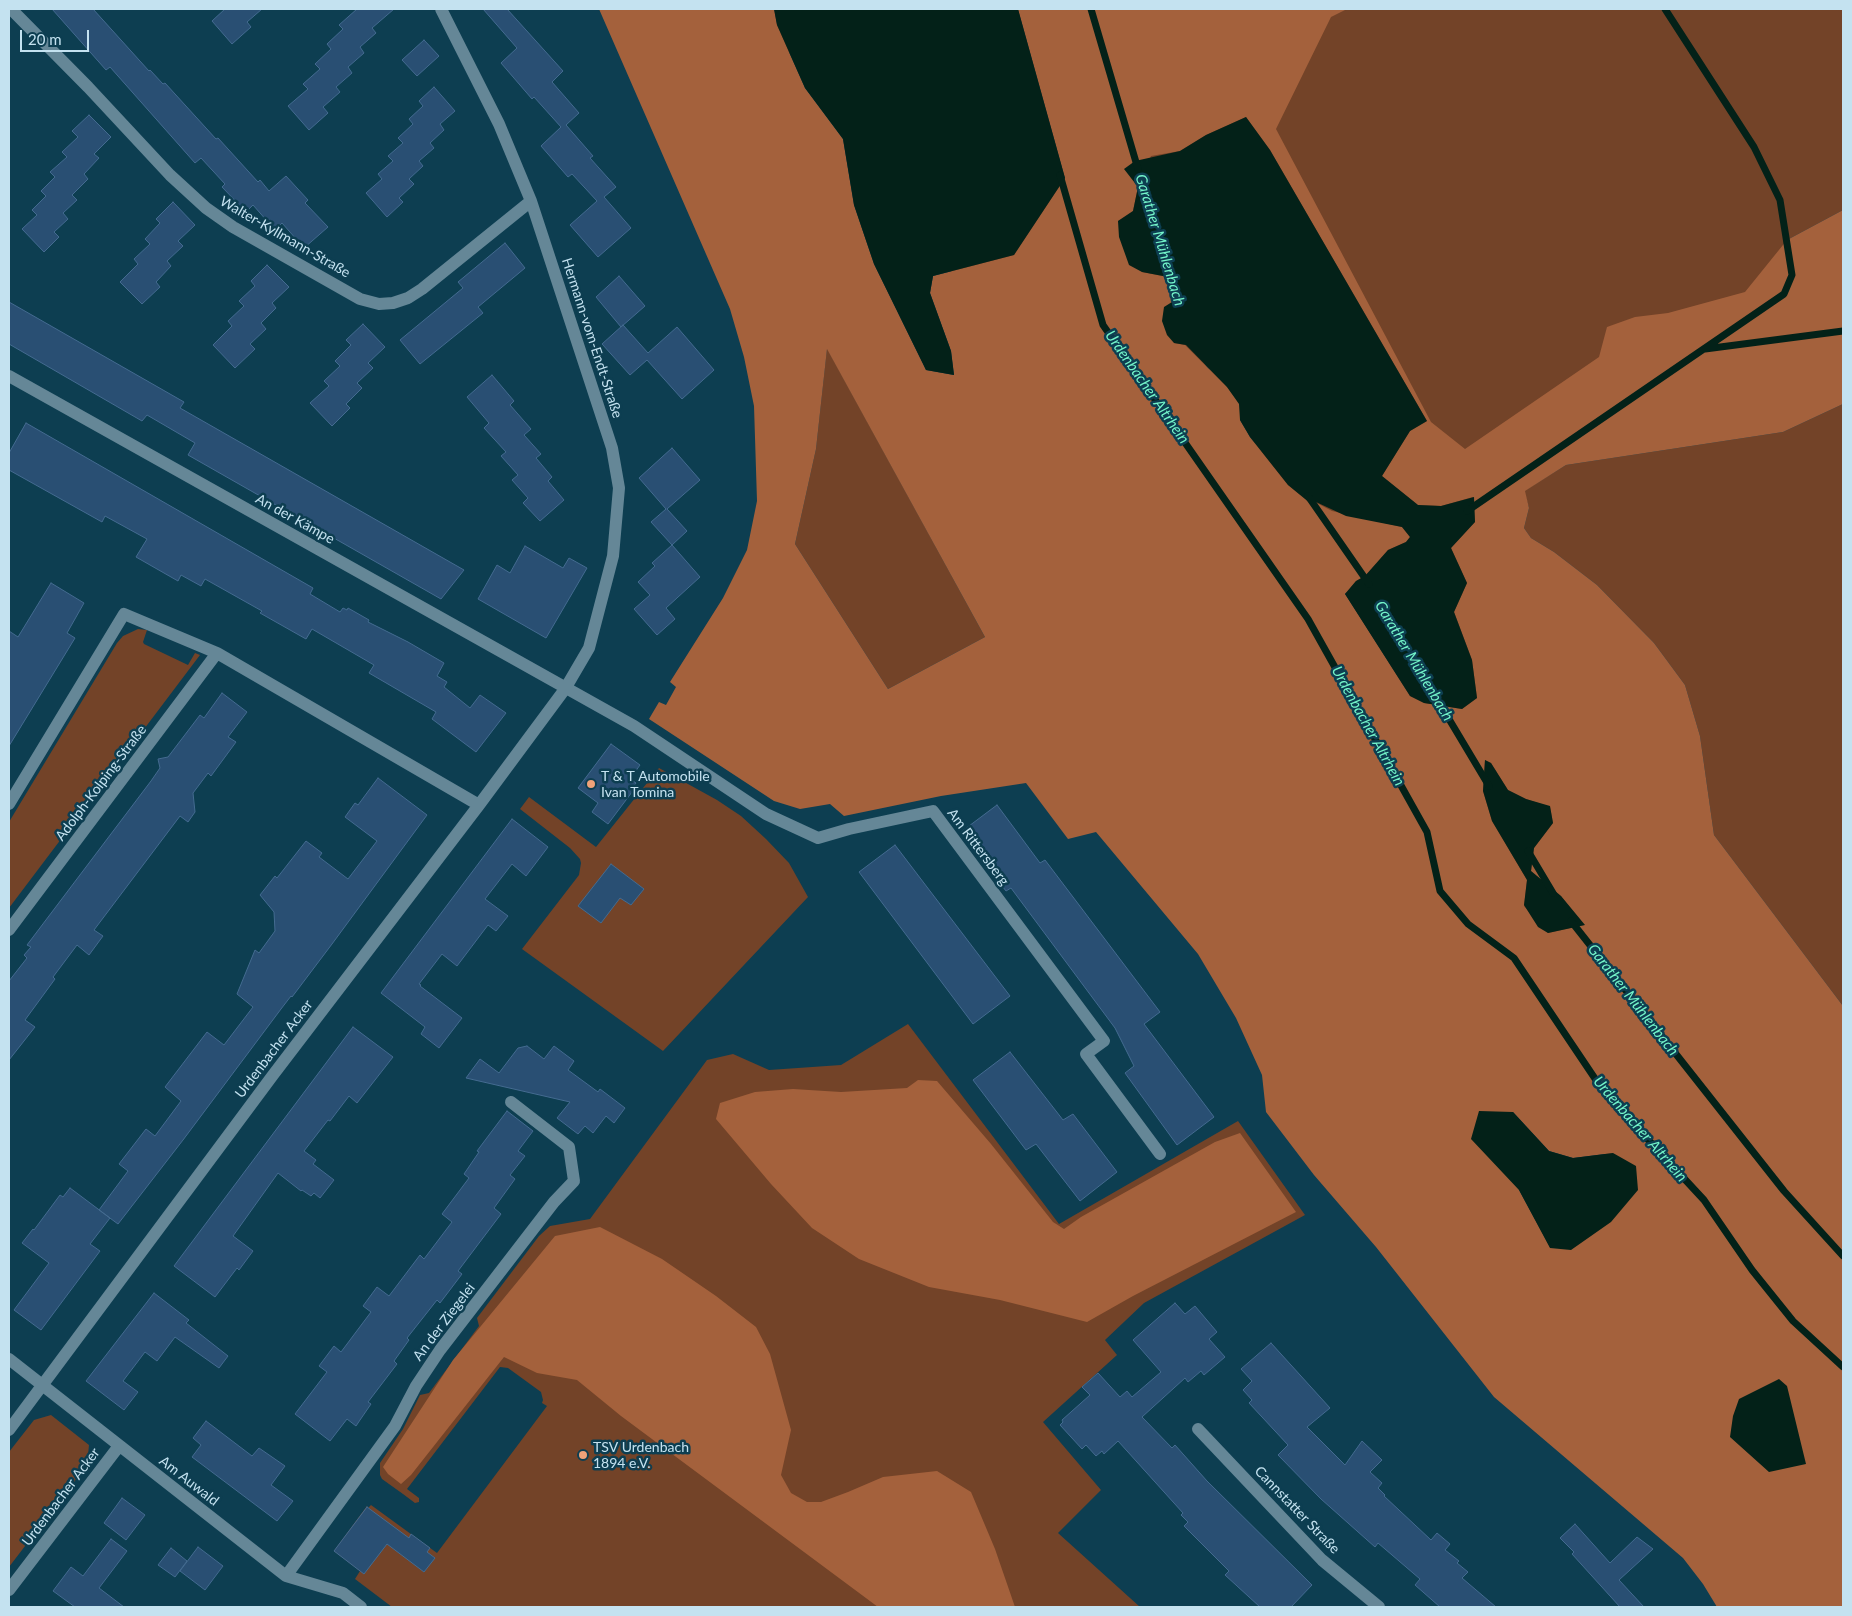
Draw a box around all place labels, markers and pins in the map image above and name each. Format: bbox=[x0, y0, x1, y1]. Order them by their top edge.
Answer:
place label: T & T Automobile Ivan Tomina bbox=[601, 768, 710, 800]
marker: T & T Automobile Ivan Tomina bbox=[585, 778, 597, 790]
place label: TSV Urdenbach 1894 e.V. bbox=[593, 1439, 689, 1471]
marker: TSV Urdenbach 1894 e.V. bbox=[577, 1449, 589, 1461]

